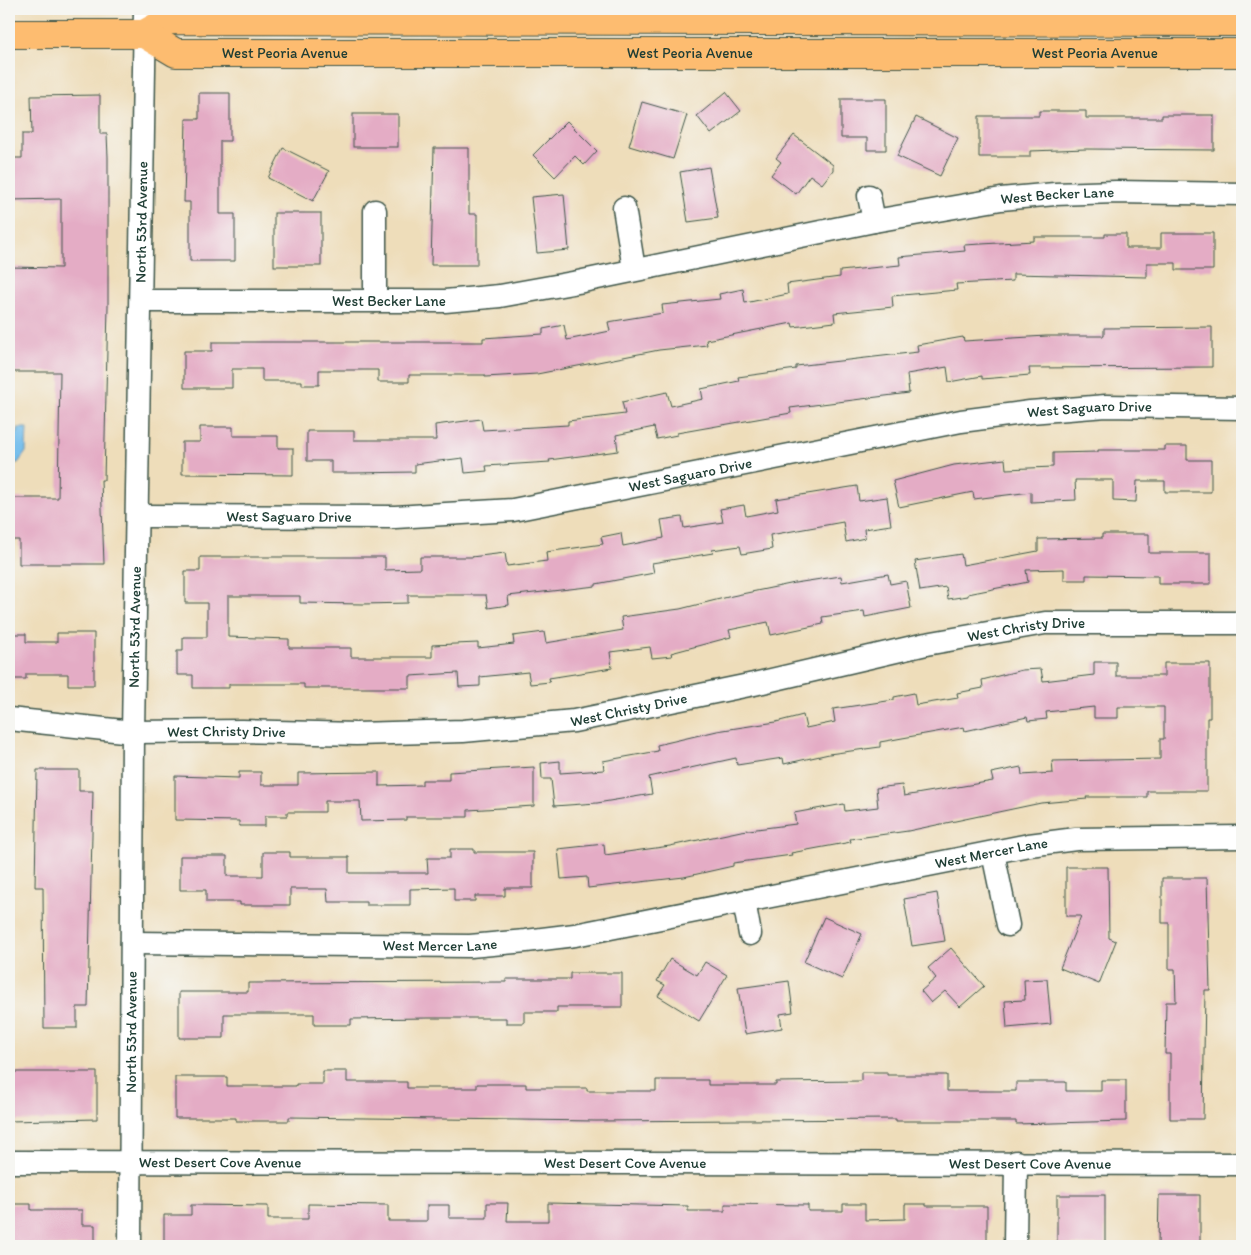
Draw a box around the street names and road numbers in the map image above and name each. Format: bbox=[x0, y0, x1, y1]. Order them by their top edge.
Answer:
street label: West Peoria Avenue bbox=[222, 44, 348, 62]
street label: West Peoria Avenue bbox=[627, 44, 753, 62]
street label: West Peoria Avenue bbox=[1032, 44, 1158, 62]
street label: North 53rd Avenue bbox=[131, 161, 151, 283]
street label: West Becker Lane bbox=[1000, 183, 1114, 208]
street label: West Becker Lane bbox=[332, 292, 446, 310]
street label: West Saguaro Drive bbox=[1026, 397, 1152, 421]
street label: West Saguaro Drive bbox=[627, 454, 754, 496]
street label: West Saguaro Drive bbox=[226, 507, 352, 526]
street label: North 53rd Avenue bbox=[125, 566, 145, 688]
street label: West Christy Drive bbox=[966, 614, 1085, 646]
street label: West Christy Drive bbox=[569, 689, 689, 731]
street label: West Christy Drive bbox=[167, 722, 286, 741]
street label: West Mercer Lane bbox=[933, 834, 1049, 872]
street label: West Mercer Lane bbox=[383, 935, 498, 955]
street label: North 53rd Avenue bbox=[122, 971, 141, 1093]
street label: West Desert Cove Avenue bbox=[139, 1153, 301, 1171]
street label: West Desert Cove Avenue bbox=[544, 1154, 706, 1172]
street label: West Desert Cove Avenue bbox=[949, 1155, 1111, 1173]

